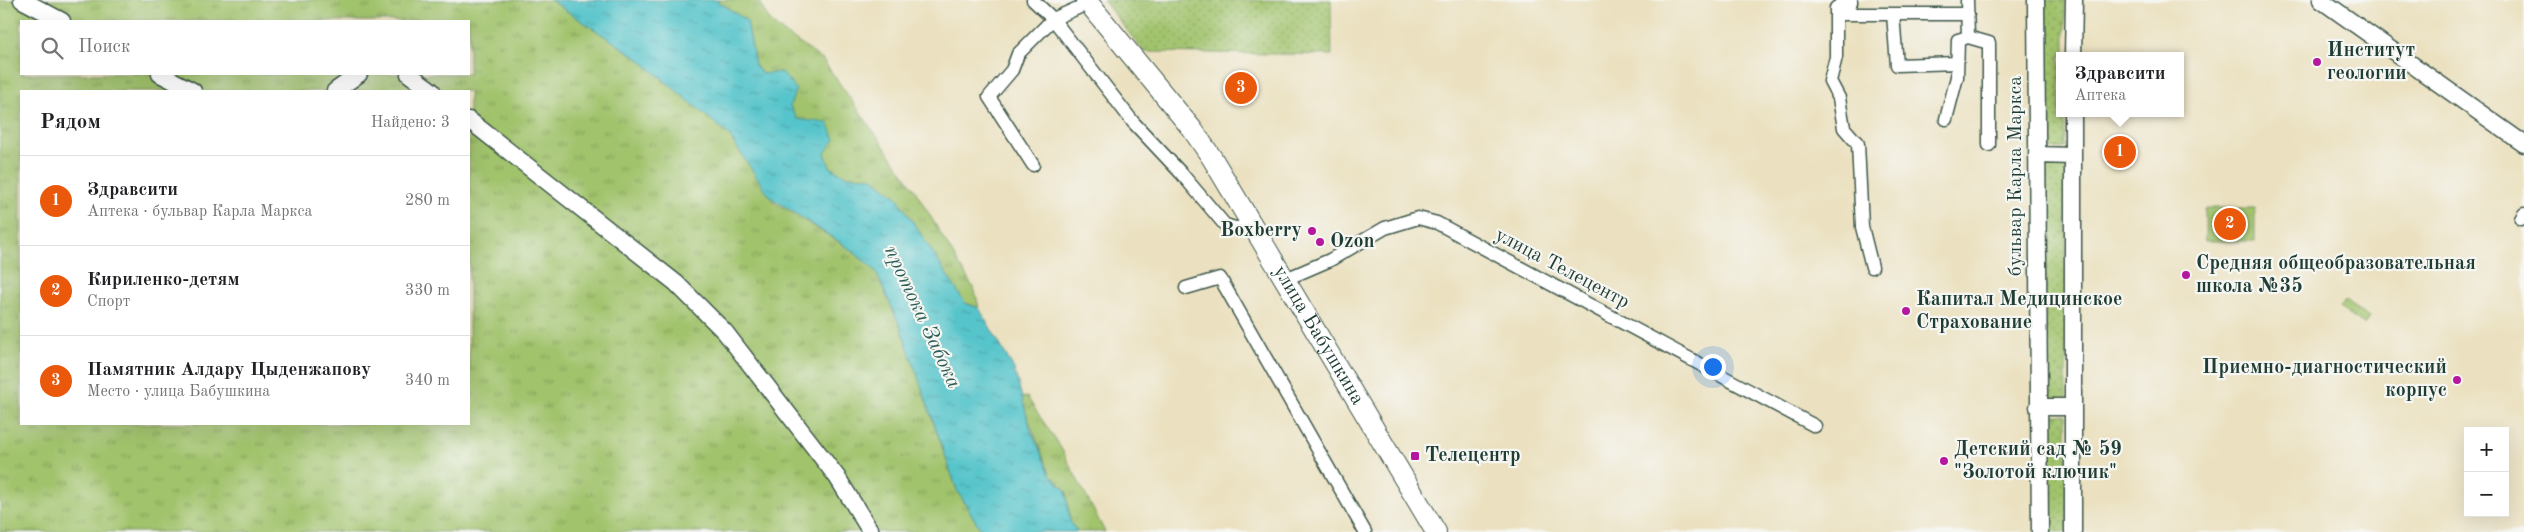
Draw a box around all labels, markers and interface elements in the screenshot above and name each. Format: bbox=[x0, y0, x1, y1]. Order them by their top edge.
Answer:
search box bbox=[20, 20, 470, 75]
icon: search bbox=[38, 34, 66, 62]
text: Поиск bbox=[78, 38, 130, 57]
place label: Институт геологии bbox=[2327, 41, 2415, 84]
popup bbox=[2056, 52, 2184, 117]
marker: Институт геологии bbox=[2311, 56, 2323, 68]
text: Здравсити bbox=[2074, 65, 2166, 84]
pin: 3 bbox=[1225, 69, 1257, 107]
street label: бульвар Карла Маркса bbox=[2006, 76, 2026, 276]
text: Аптека bbox=[2074, 88, 2126, 104]
text: Рядом bbox=[40, 112, 101, 133]
text: Найдено: 3 bbox=[371, 115, 450, 131]
pin: 1 bbox=[2104, 133, 2136, 171]
text: Здравсити bbox=[87, 181, 178, 200]
text: 1 bbox=[51, 193, 61, 209]
text: 280 m bbox=[405, 193, 450, 209]
text: Аптека · бульвар Карла Маркса bbox=[87, 204, 312, 220]
pin: 2 bbox=[2214, 205, 2246, 243]
place label: Boxberry bbox=[1220, 221, 1302, 241]
marker: Boxberry bbox=[1306, 225, 1318, 237]
street label: улица Телецентр bbox=[1491, 225, 1633, 313]
place label: Ozon bbox=[1330, 232, 1375, 252]
marker: Ozon bbox=[1314, 236, 1326, 248]
water label: протока Забока bbox=[880, 242, 965, 392]
place label: Средняя общеобразовательная школа №35 bbox=[2196, 254, 2476, 297]
street label: улица Бабушкина bbox=[1269, 262, 1368, 409]
marker: Средняя общеобразовательная школа №35 bbox=[2180, 269, 2192, 281]
text: Кириленко-детям bbox=[87, 271, 240, 290]
text: 2 bbox=[51, 283, 61, 299]
text: 330 m bbox=[405, 283, 450, 299]
place label: Капитал Медицинское Страхование bbox=[1916, 290, 2122, 333]
text: Спорт bbox=[87, 294, 130, 310]
marker: Капитал Медицинское Страхование bbox=[1900, 305, 1912, 317]
your location bbox=[1700, 354, 1726, 380]
place label: Приемно-диагностический корпус bbox=[2202, 358, 2447, 401]
text: Памятник Алдару Цыденжапову bbox=[87, 361, 371, 380]
text: 3 bbox=[51, 373, 61, 389]
text: 340 m bbox=[405, 373, 450, 389]
marker: Приемно-диагностический корпус bbox=[2451, 374, 2463, 386]
text: Место · улица Бабушкина bbox=[87, 384, 270, 400]
map controls bbox=[2464, 427, 2509, 517]
button: + bbox=[2464, 427, 2509, 472]
place label: Детский сад № 59 "Золотой ключик" bbox=[1954, 439, 2122, 483]
place label: Телецентр bbox=[1425, 446, 1521, 466]
marker: Телецентр bbox=[1409, 450, 1421, 462]
marker: Детский сад № 59 "Золотой ключик" bbox=[1938, 455, 1950, 467]
button: − bbox=[2464, 472, 2509, 517]

